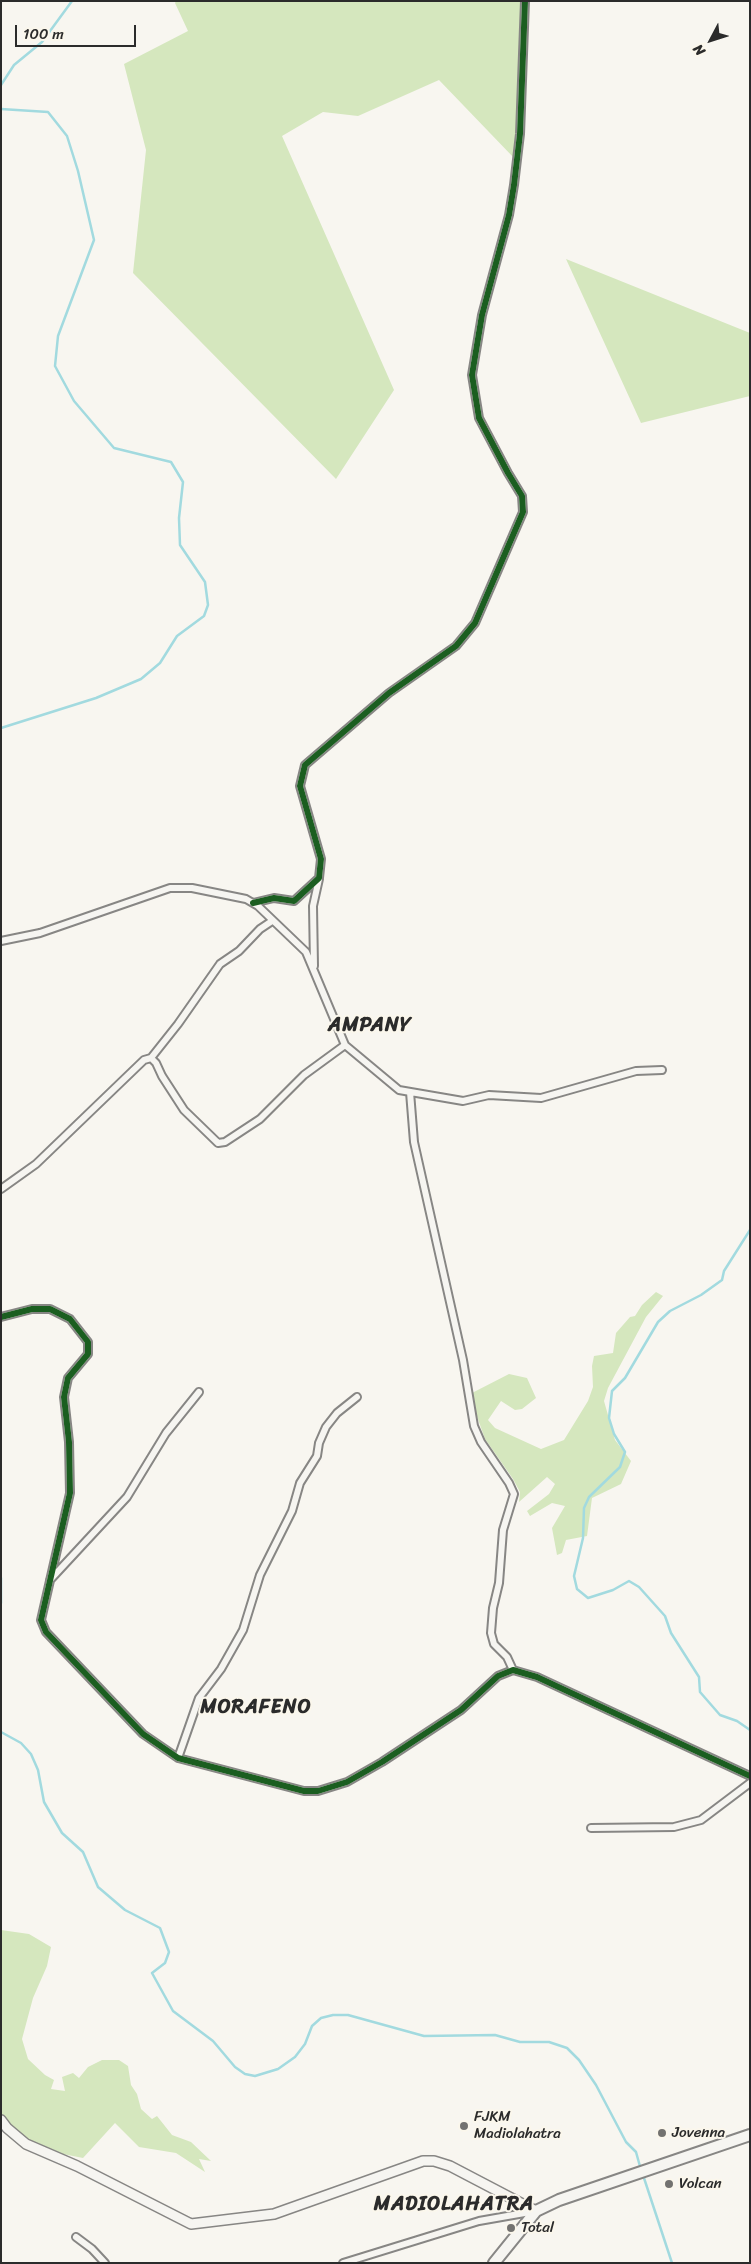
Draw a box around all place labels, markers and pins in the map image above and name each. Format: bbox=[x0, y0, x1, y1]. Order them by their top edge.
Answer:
place label: FJKM Madiolahatra bbox=[474, 2108, 561, 2143]
marker: FJKM Madiolahatra bbox=[458, 2120, 470, 2132]
place label: Jovenna bbox=[672, 2124, 725, 2142]
marker: Jovenna bbox=[656, 2127, 668, 2139]
place label: Volcan bbox=[679, 2175, 722, 2193]
marker: Volcan bbox=[663, 2178, 675, 2190]
place label: Total bbox=[521, 2219, 554, 2237]
marker: Total bbox=[505, 2222, 517, 2234]

